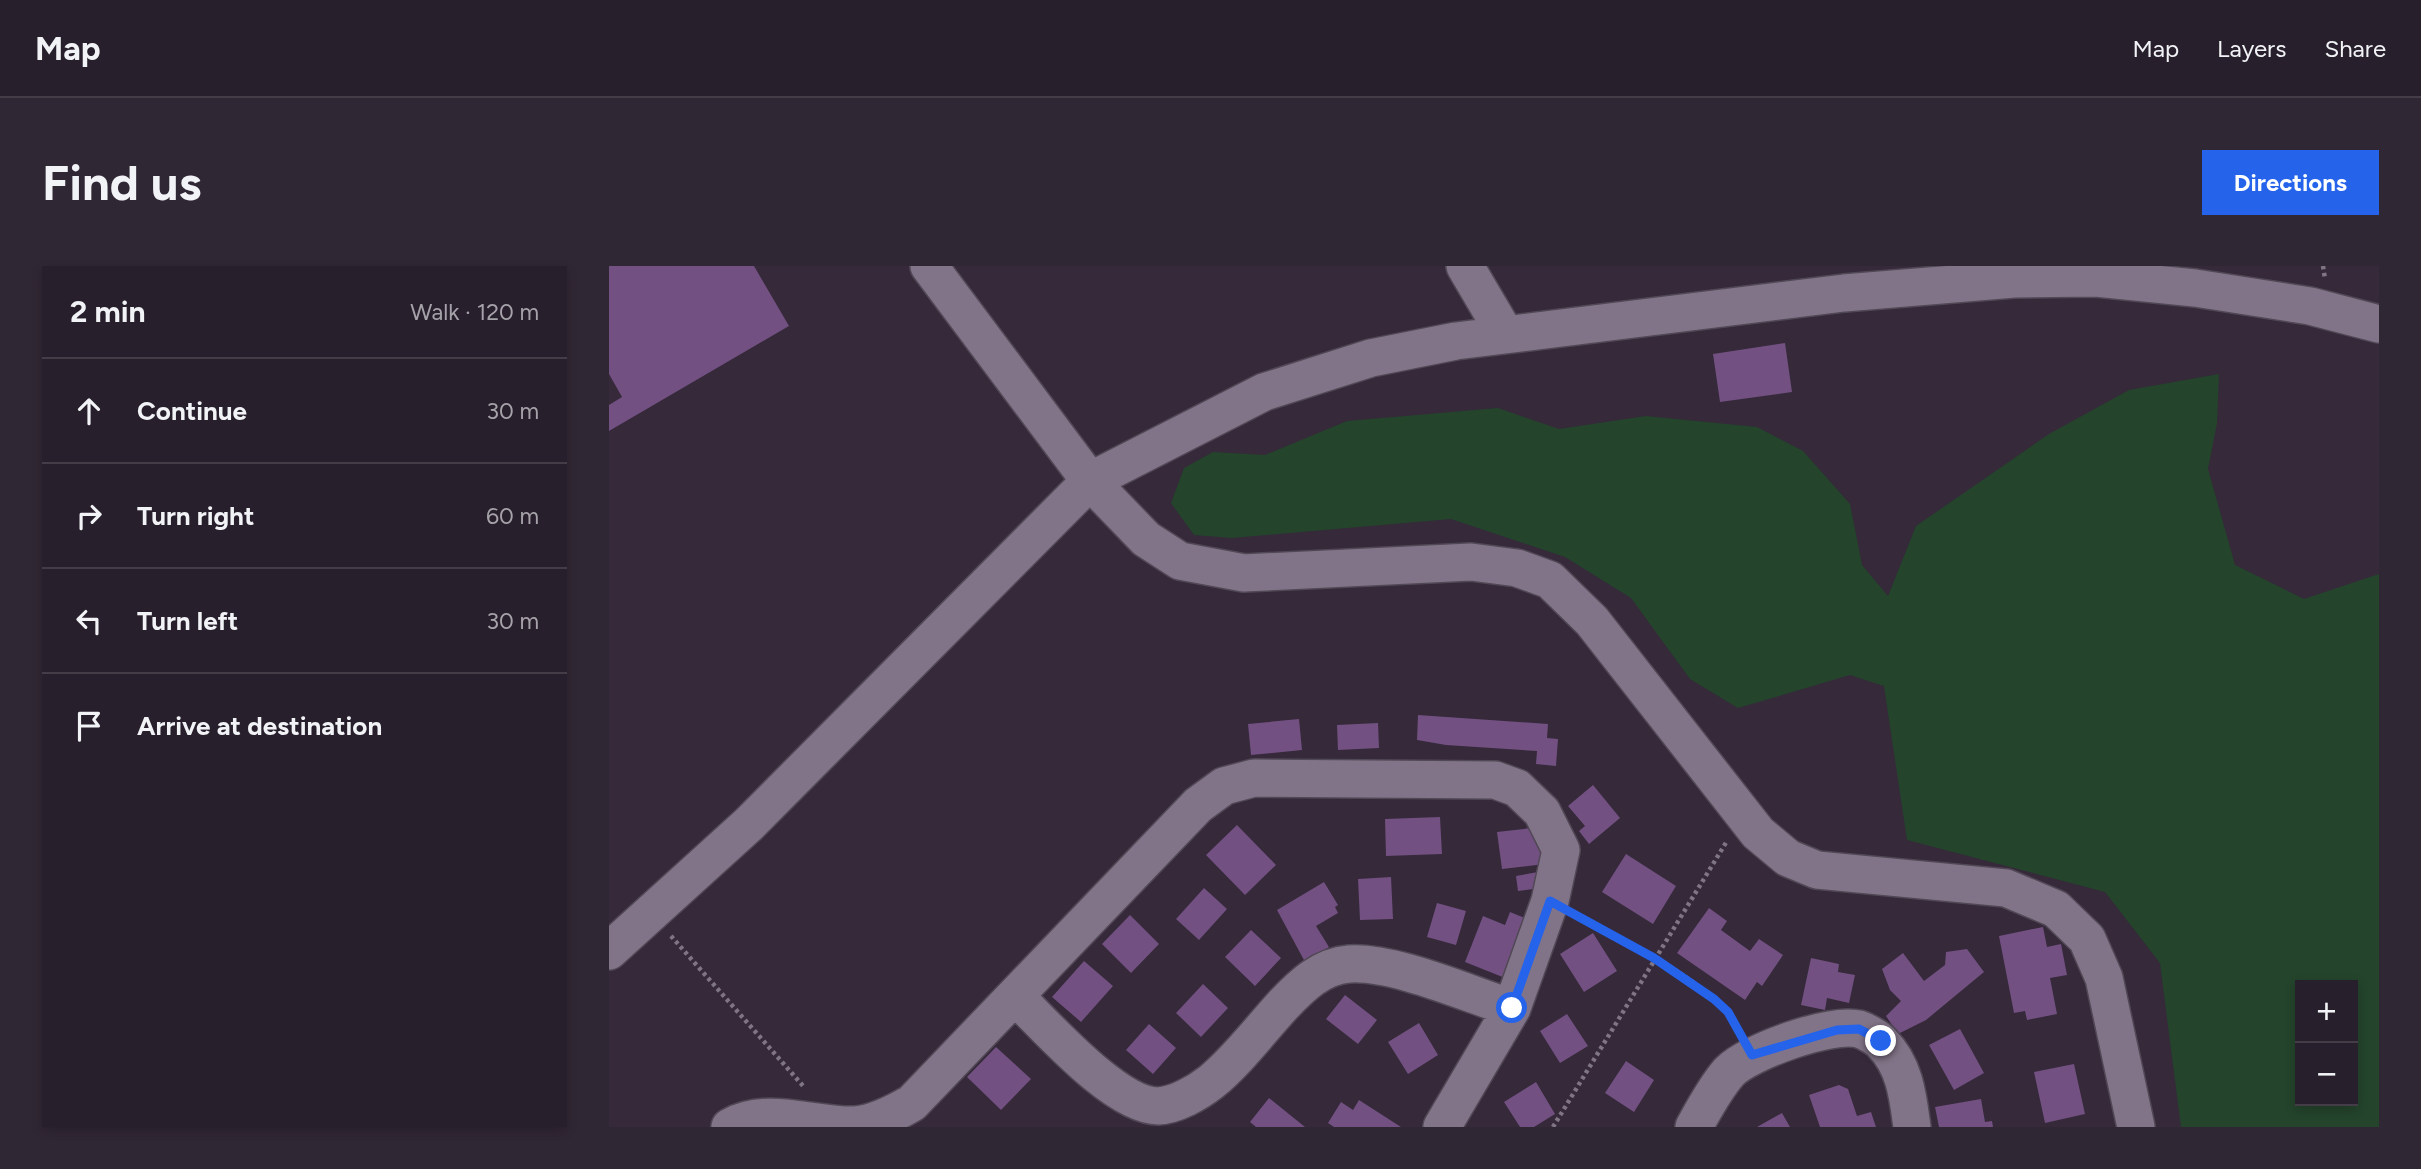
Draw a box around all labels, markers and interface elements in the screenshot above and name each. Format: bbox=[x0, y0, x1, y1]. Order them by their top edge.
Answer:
text: Map bbox=[35, 29, 101, 68]
text: Map bbox=[2132, 34, 2179, 63]
text: Layers bbox=[2217, 34, 2286, 63]
text: Share bbox=[2324, 34, 2386, 63]
button: Directions bbox=[2202, 150, 2379, 215]
text: Find us bbox=[42, 153, 201, 212]
text: 2 min bbox=[70, 293, 146, 330]
text: Walk · 120 m bbox=[410, 298, 539, 326]
icon: ahead bbox=[70, 392, 108, 430]
text: Continue bbox=[137, 395, 247, 427]
text: 30 m bbox=[486, 397, 539, 425]
icon: right bbox=[70, 497, 108, 535]
text: Turn right bbox=[137, 500, 254, 532]
text: 60 m bbox=[486, 502, 539, 530]
icon: left bbox=[70, 602, 108, 640]
text: Turn left bbox=[137, 605, 238, 637]
text: 30 m bbox=[486, 607, 539, 635]
icon: arrive bbox=[70, 707, 108, 745]
text: Arrive at destination bbox=[137, 710, 382, 742]
map controls bbox=[2295, 980, 2358, 1106]
button: + bbox=[2295, 980, 2358, 1043]
route start bbox=[1496, 992, 1527, 1023]
route end bbox=[1865, 1025, 1896, 1056]
button: − bbox=[2295, 1043, 2358, 1106]

